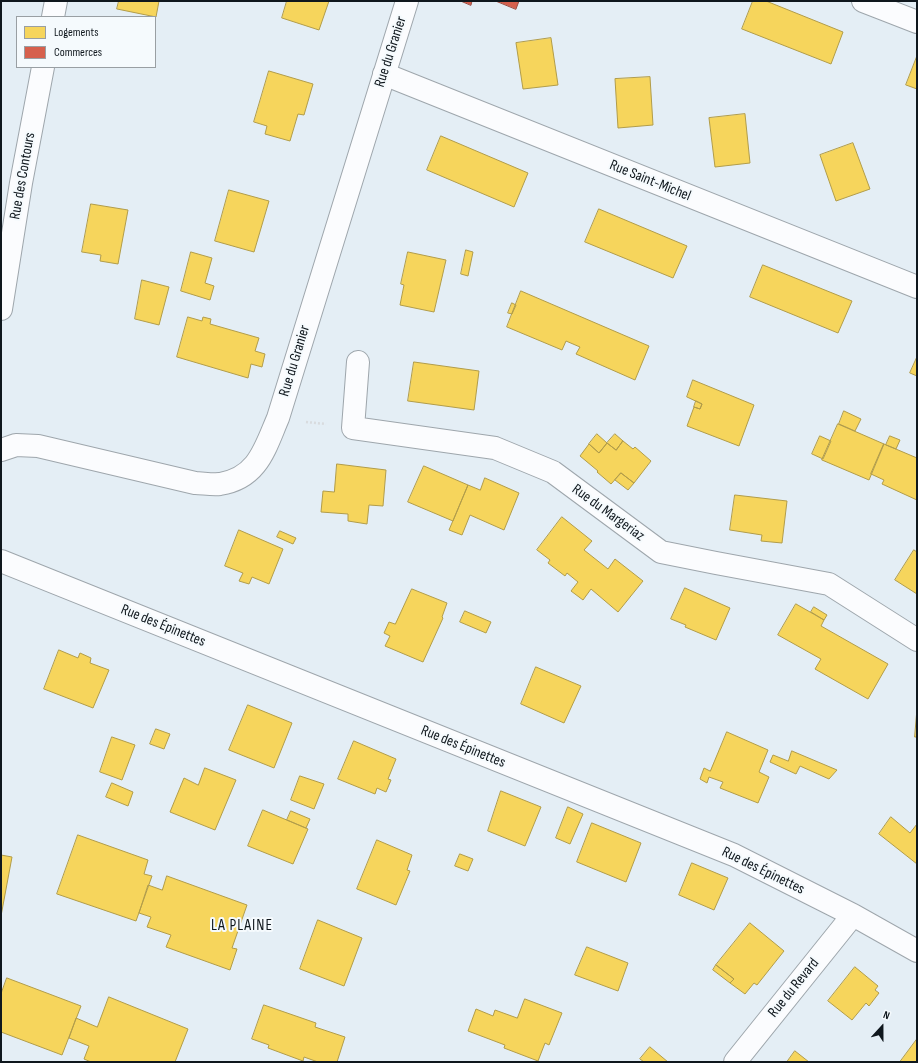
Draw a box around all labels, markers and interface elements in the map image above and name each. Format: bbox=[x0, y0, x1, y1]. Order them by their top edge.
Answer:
street label: Rue du Granier bbox=[371, 14, 411, 90]
legend bbox=[16, 16, 156, 68]
text: Logements bbox=[54, 25, 98, 40]
text: Commerces bbox=[54, 45, 102, 60]
street label: Rue des Contours bbox=[6, 131, 40, 221]
street label: Rue Saint-Michel bbox=[607, 157, 693, 205]
street label: Rue du Granier bbox=[276, 323, 314, 399]
street label: Rue du Margeriaz bbox=[568, 481, 648, 545]
street label: Rue des Épinettes bbox=[118, 601, 208, 651]
street label: Rue des Épinettes bbox=[418, 722, 508, 772]
street label: Rue des Épinettes bbox=[719, 843, 807, 899]
district label: LA PLAINE bbox=[211, 916, 273, 936]
street label: Rue du Revard bbox=[765, 955, 823, 1021]
north arrow bbox=[862, 1007, 902, 1047]
text: N bbox=[881, 1008, 892, 1022]

